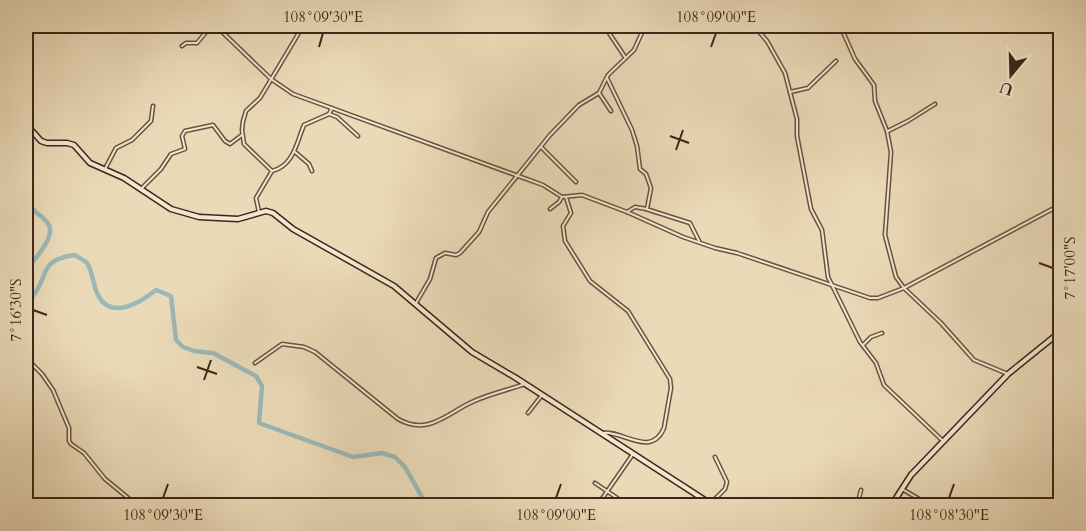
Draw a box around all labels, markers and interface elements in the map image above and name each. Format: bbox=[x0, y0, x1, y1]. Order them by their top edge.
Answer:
text: 108°09'30"E bbox=[283, 7, 363, 27]
text: 108°09'00"E bbox=[676, 7, 756, 27]
north arrow bbox=[981, 45, 1041, 105]
text: U bbox=[997, 76, 1016, 101]
text: 7°17'00"S bbox=[1060, 236, 1080, 300]
text: 7°16'30"S bbox=[6, 278, 26, 342]
text: 108°09'30"E bbox=[123, 505, 203, 525]
text: 108°09'00"E bbox=[516, 505, 596, 525]
text: 108°08'30"E bbox=[909, 505, 989, 525]

